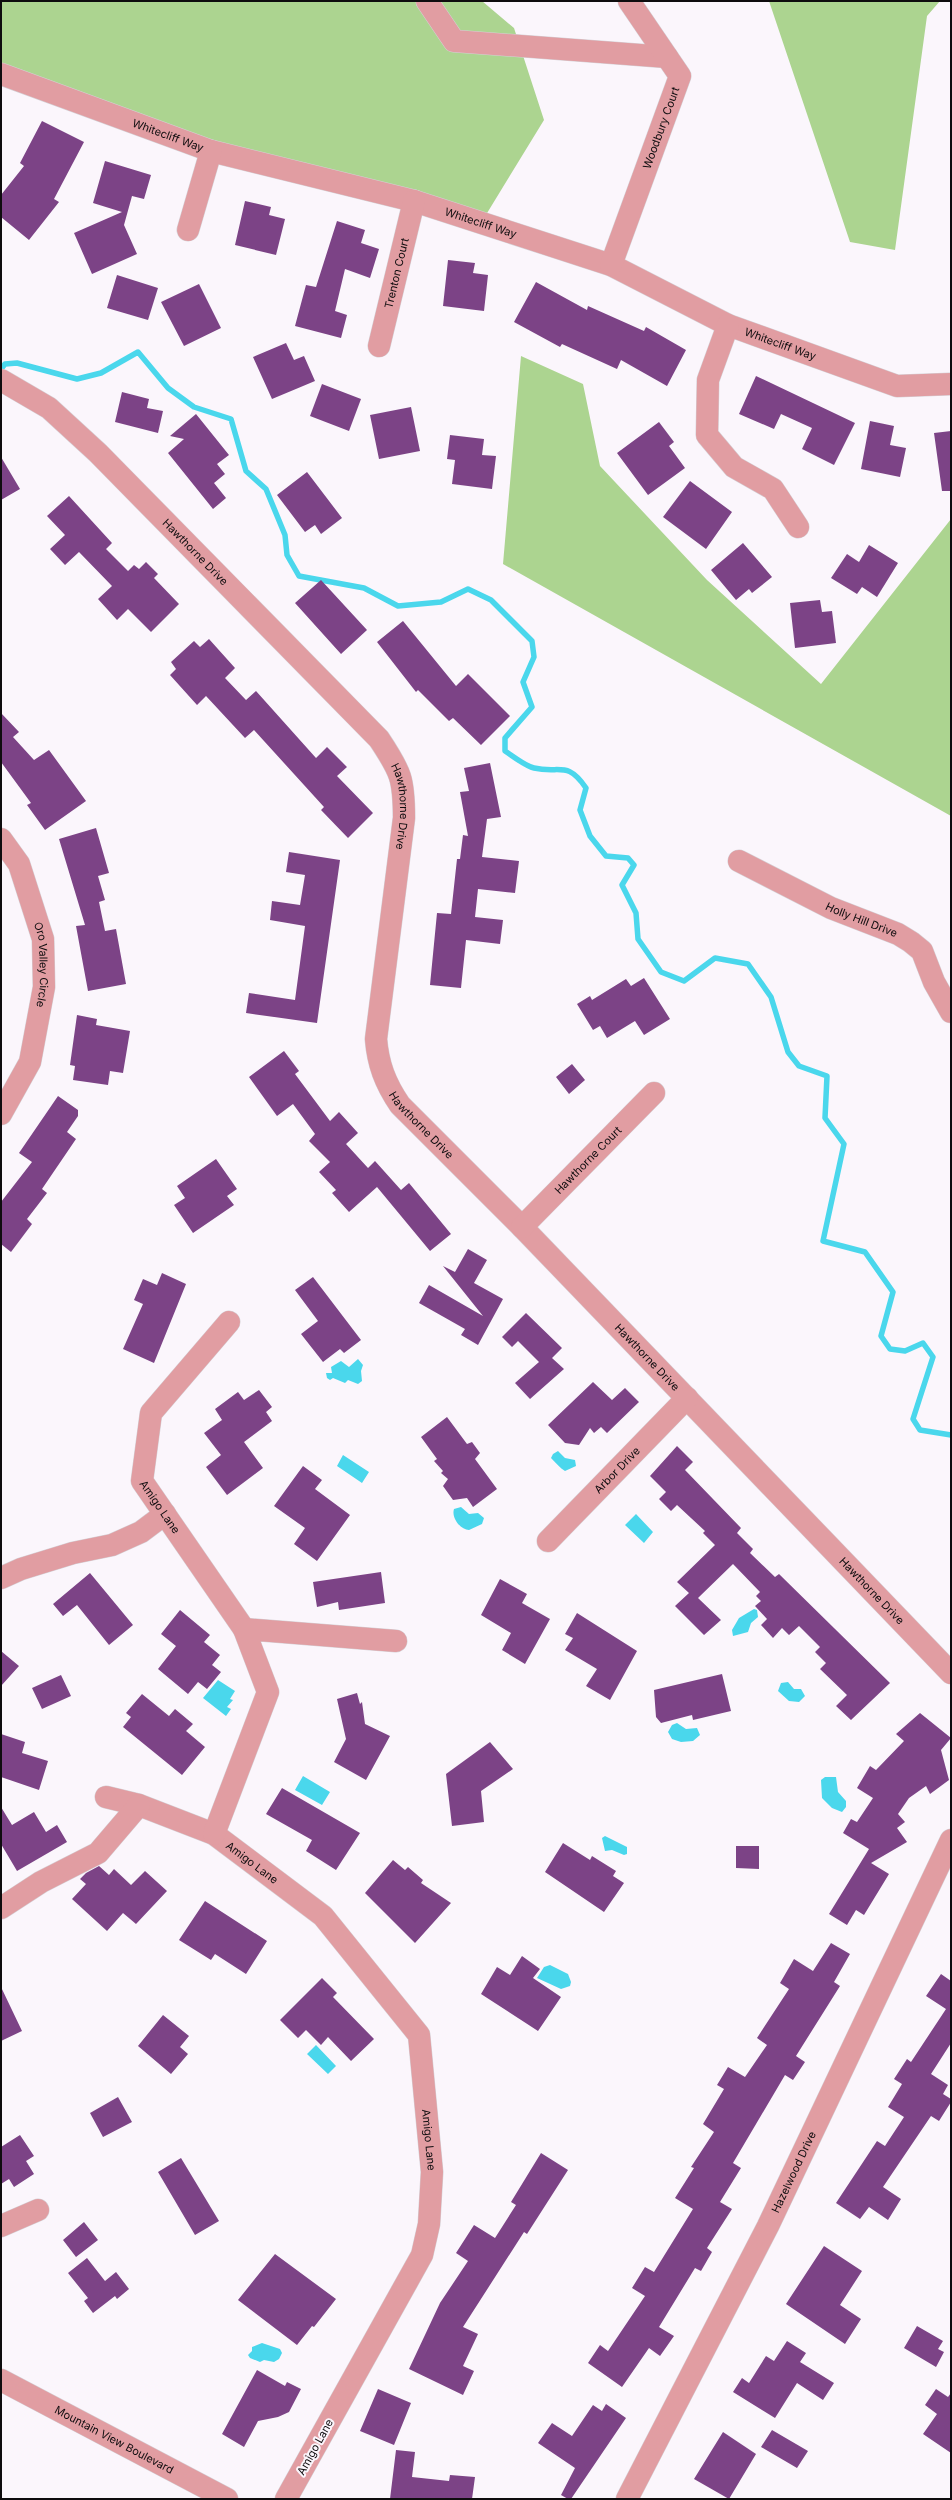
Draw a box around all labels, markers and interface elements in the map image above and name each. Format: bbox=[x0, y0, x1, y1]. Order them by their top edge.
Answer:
street label: Woodbury Court bbox=[640, 85, 683, 171]
street label: Whitecliff Way bbox=[131, 116, 206, 155]
street label: Whitecliff Way bbox=[443, 204, 519, 241]
street label: Trenton Court bbox=[381, 236, 412, 310]
street label: Whitecliff Way bbox=[743, 325, 818, 363]
street label: Hawthorne Drive bbox=[160, 516, 231, 588]
street label: Hawthorne Drive bbox=[388, 761, 411, 851]
street label: Holly Hill Drive bbox=[823, 899, 899, 940]
street label: Oro Valley Circle bbox=[31, 920, 51, 1008]
street label: Hawthorne Drive bbox=[386, 1089, 457, 1162]
street label: Hawthorne Court bbox=[552, 1123, 625, 1197]
street label: Hawthorne Drive bbox=[612, 1321, 683, 1394]
street label: Arbor Drive bbox=[591, 1444, 643, 1496]
street label: Amigo Lane bbox=[137, 1478, 183, 1536]
street label: Hawthorne Drive bbox=[836, 1554, 907, 1627]
street label: Amigo Lane bbox=[223, 1838, 281, 1887]
street label: Amigo Lane bbox=[419, 2108, 439, 2171]
street label: Hazelwood Drive bbox=[768, 2129, 819, 2215]
street label: Mountain View Boulevard bbox=[52, 2403, 176, 2477]
street label: Amigo Lane bbox=[294, 2417, 336, 2477]

